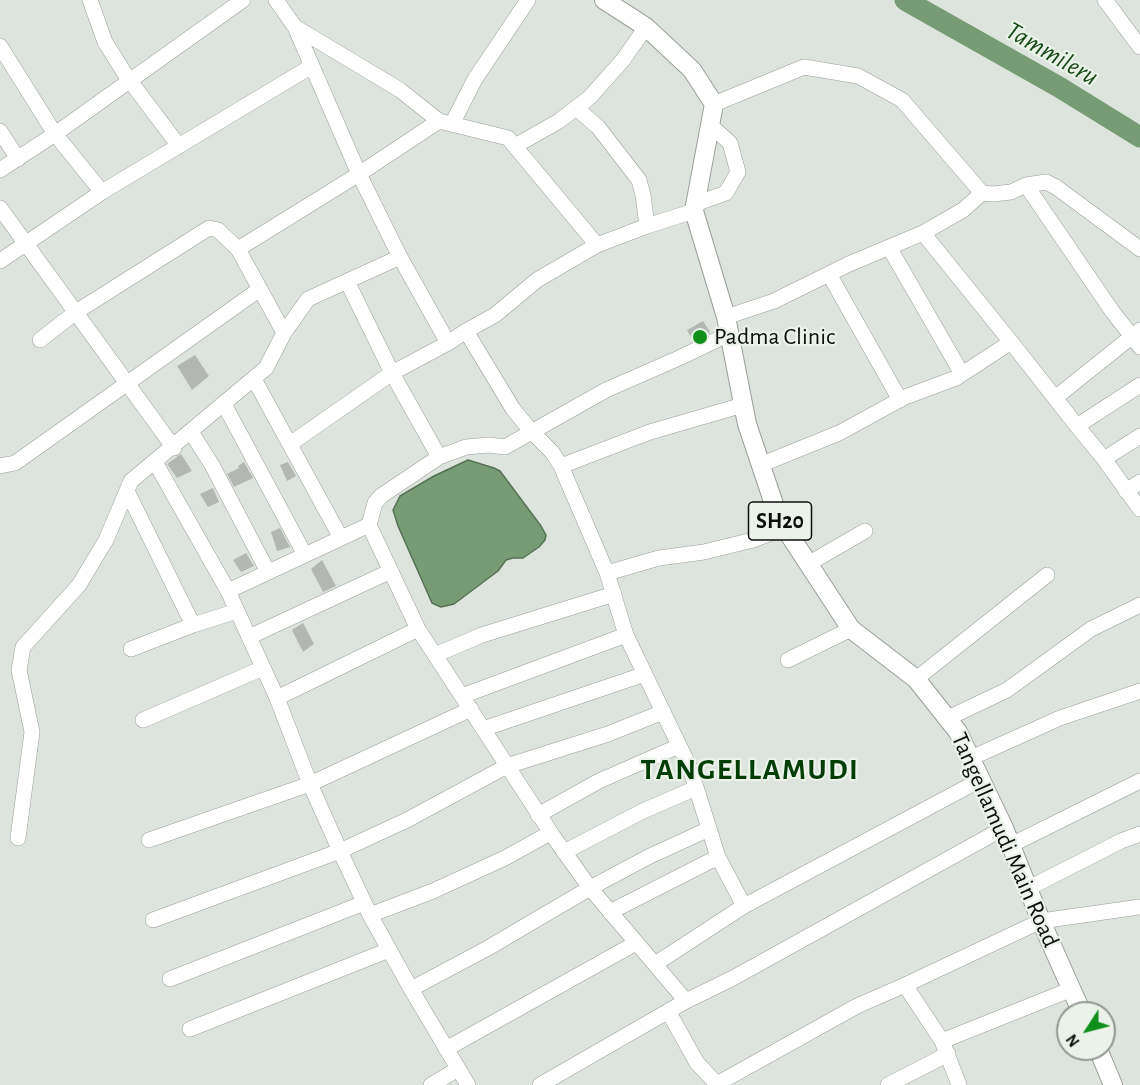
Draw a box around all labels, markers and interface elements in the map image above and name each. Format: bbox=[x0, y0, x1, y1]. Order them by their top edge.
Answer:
water label: Tammileru bbox=[1000, 15, 1104, 93]
place label: Padma Clinic bbox=[714, 323, 835, 351]
marker: Padma Clinic bbox=[691, 328, 709, 346]
road number: SH20 bbox=[748, 502, 812, 540]
street label: Tangellamudi Main Road bbox=[945, 728, 1065, 952]
district label: TANGELLAMUDI bbox=[641, 752, 859, 788]
north arrow bbox=[1056, 1001, 1116, 1061]
text: N bbox=[1063, 1031, 1083, 1050]

